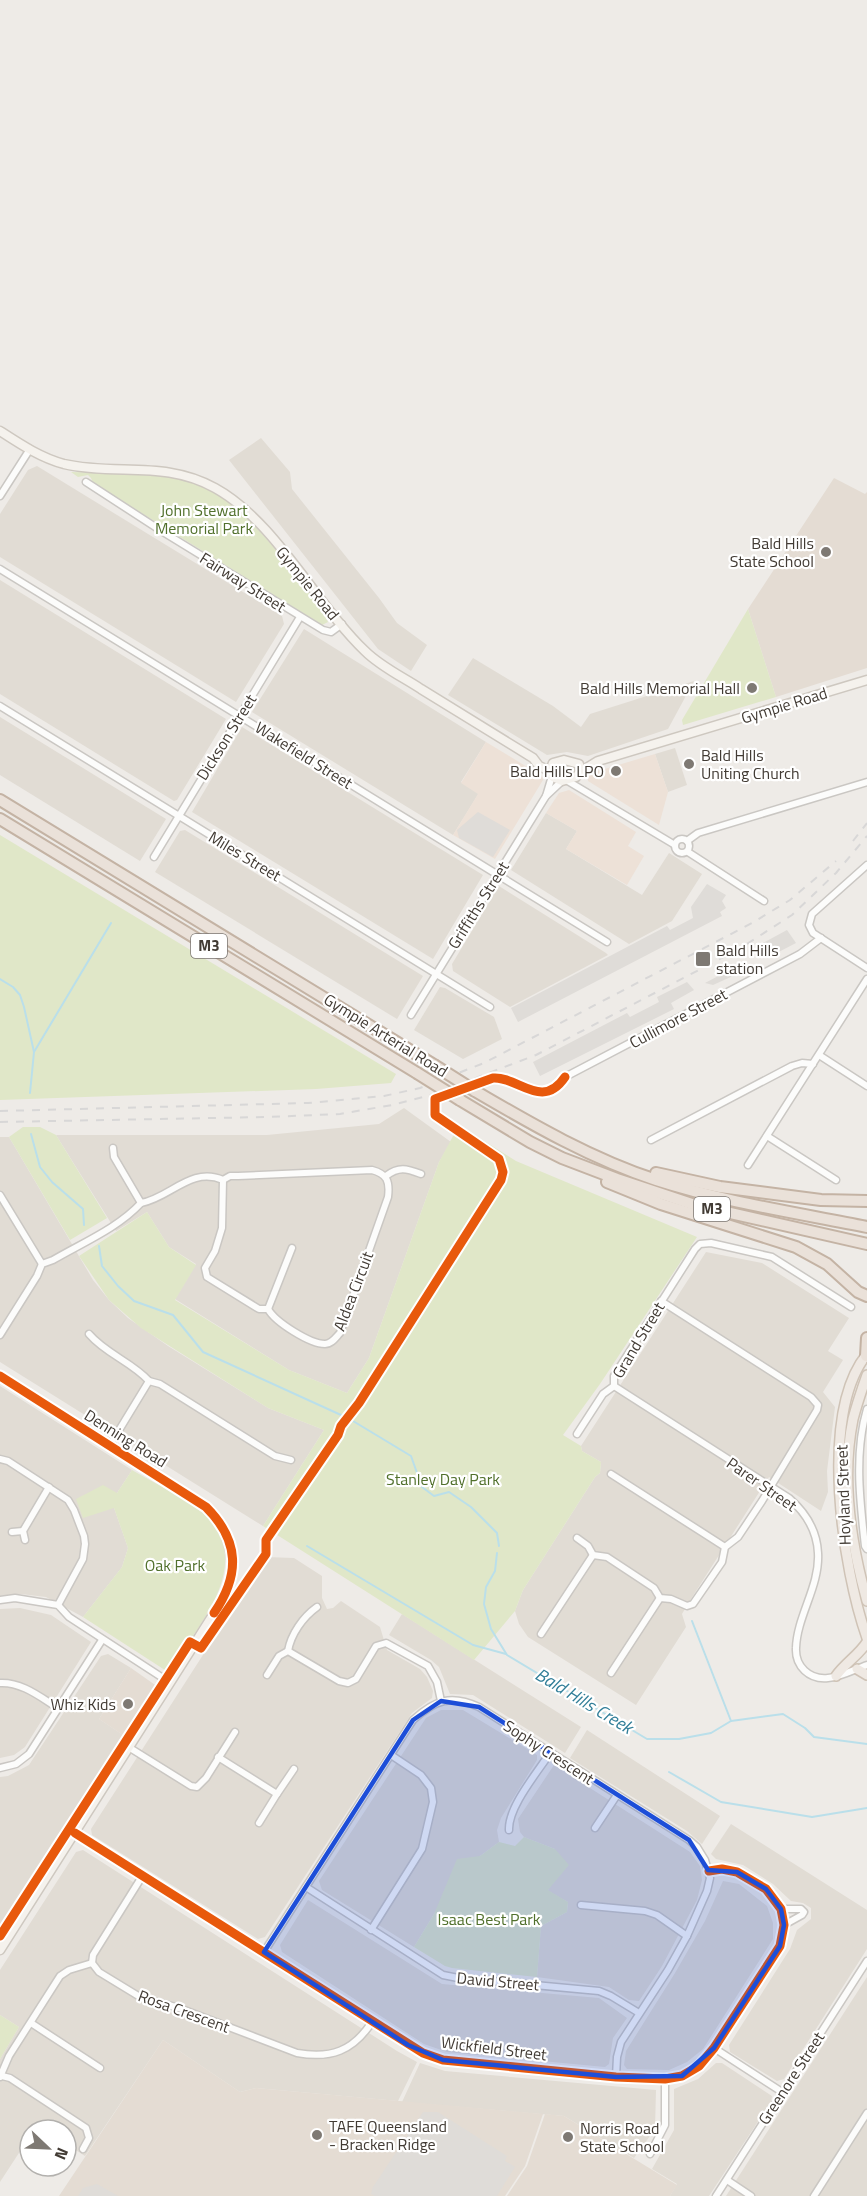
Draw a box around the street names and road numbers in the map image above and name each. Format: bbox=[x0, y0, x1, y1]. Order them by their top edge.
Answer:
street label: Gympie Road bbox=[271, 541, 345, 625]
street label: Fairway Street bbox=[195, 546, 291, 618]
street label: Gympie Road bbox=[738, 681, 830, 729]
street label: Dickson Street bbox=[190, 689, 262, 785]
street label: Wakefield Street bbox=[250, 715, 358, 795]
street label: Miles Street bbox=[204, 825, 286, 887]
street label: Griffiths Street bbox=[441, 856, 515, 954]
road number: M3 bbox=[191, 934, 227, 958]
street label: Cullimore Street bbox=[625, 982, 732, 1054]
street label: Gympie Arterial Road bbox=[319, 987, 453, 1083]
road number: M3 bbox=[694, 1197, 730, 1221]
street label: Aldea Circuit bbox=[327, 1247, 379, 1334]
street label: Grand Street bbox=[606, 1297, 670, 1383]
street label: Denning Road bbox=[80, 1403, 172, 1473]
street label: Hoyland Street bbox=[829, 1444, 857, 1546]
street label: Parer Street bbox=[722, 1451, 802, 1517]
street label: Sophy Crescent bbox=[499, 1714, 599, 1791]
street label: David Street bbox=[456, 1965, 541, 1997]
street label: Rosa Crescent bbox=[135, 1983, 233, 2039]
street label: Greenore Street bbox=[752, 2026, 830, 2129]
street label: Wickfield Street bbox=[440, 2030, 549, 2066]

